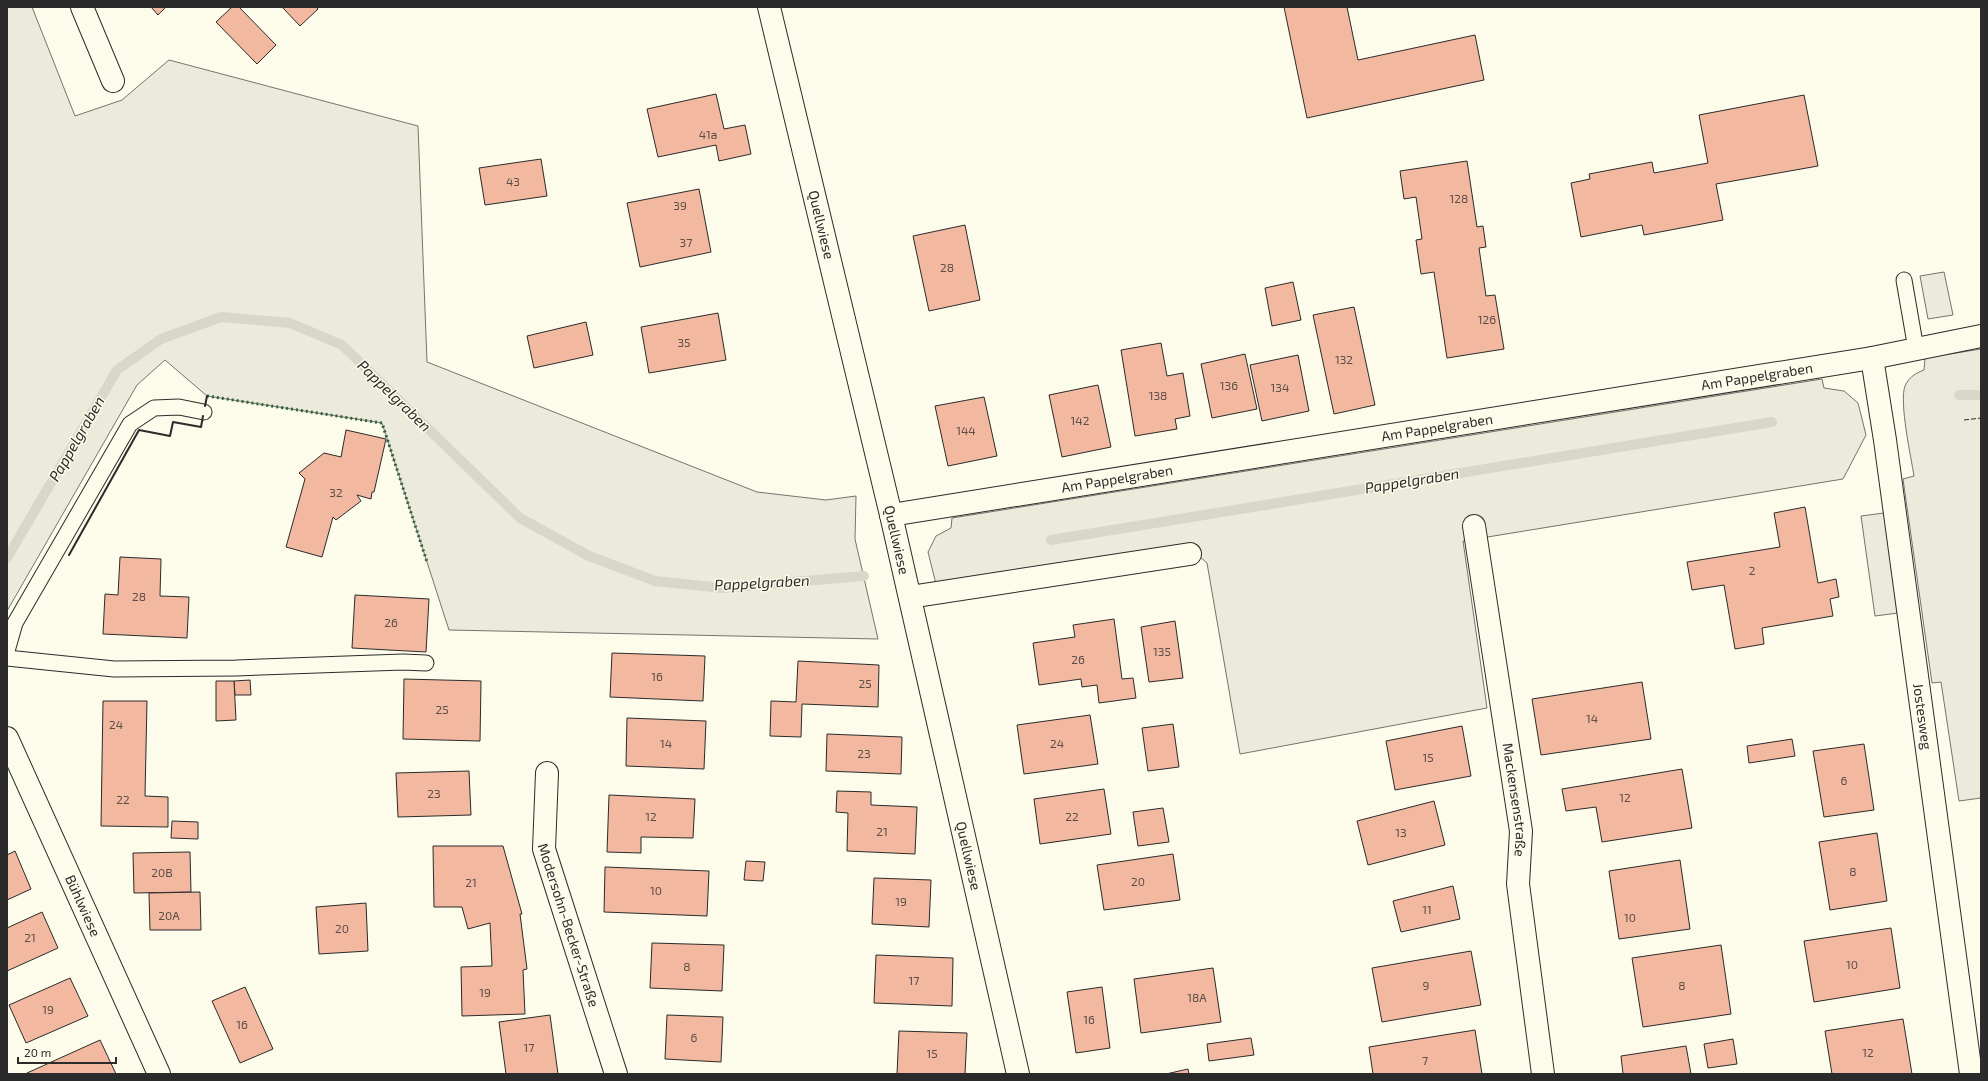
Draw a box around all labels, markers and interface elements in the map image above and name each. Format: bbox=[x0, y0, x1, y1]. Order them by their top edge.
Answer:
house number: 41a bbox=[699, 127, 717, 141]
house number: 43 bbox=[506, 174, 520, 188]
street label: Quellwiese bbox=[805, 189, 838, 261]
house number: 128 bbox=[1450, 191, 1468, 205]
house number: 39 bbox=[673, 198, 687, 212]
house number: 37 bbox=[680, 235, 692, 249]
house number: 28 bbox=[940, 260, 954, 274]
house number: 126 bbox=[1478, 312, 1496, 326]
house number: 35 bbox=[677, 335, 691, 349]
house number: 132 bbox=[1335, 352, 1353, 366]
water label: Pappelgraben bbox=[354, 356, 435, 435]
street label: Am Pappelgraben bbox=[1700, 359, 1814, 393]
house number: 136 bbox=[1220, 378, 1238, 392]
house number: 134 bbox=[1271, 380, 1289, 394]
house number: 138 bbox=[1149, 388, 1167, 402]
water label: Pappelgraben bbox=[44, 393, 108, 484]
street label: Am Pappelgraben bbox=[1380, 410, 1494, 444]
house number: 142 bbox=[1071, 413, 1090, 427]
house number: 144 bbox=[956, 423, 976, 437]
street label: Am Pappelgraben bbox=[1060, 461, 1174, 496]
water label: Pappelgraben bbox=[1363, 464, 1460, 496]
house number: 32 bbox=[329, 485, 343, 499]
street label: Quellwiese bbox=[881, 504, 913, 576]
house number: 2 bbox=[1749, 563, 1756, 577]
water label: Pappelgraben bbox=[714, 571, 810, 593]
house number: 28 bbox=[132, 589, 146, 603]
house number: 26 bbox=[384, 615, 398, 629]
house number: 135 bbox=[1153, 644, 1171, 658]
house number: 26 bbox=[1071, 652, 1085, 666]
house number: 16 bbox=[651, 669, 663, 683]
house number: 25 bbox=[858, 676, 872, 690]
street label: Jostesweg bbox=[1910, 682, 1936, 751]
house number: 25 bbox=[435, 702, 449, 716]
house number: 14 bbox=[1586, 711, 1598, 725]
house number: 24 bbox=[109, 717, 123, 731]
house number: 14 bbox=[660, 736, 672, 750]
house number: 24 bbox=[1050, 736, 1064, 750]
street label: Mackensenstraße bbox=[1500, 742, 1530, 857]
house number: 23 bbox=[857, 746, 871, 760]
house number: 15 bbox=[1422, 750, 1434, 764]
house number: 6 bbox=[1841, 773, 1848, 787]
house number: 23 bbox=[427, 786, 441, 800]
house number: 12 bbox=[1619, 790, 1631, 804]
house number: 22 bbox=[116, 792, 130, 806]
house number: 12 bbox=[645, 809, 657, 823]
house number: 22 bbox=[1065, 809, 1079, 823]
street label: Quellwiese bbox=[953, 820, 985, 892]
house number: 21 bbox=[876, 824, 888, 838]
house number: 13 bbox=[1395, 825, 1407, 839]
street label: Modersohn-Becker-Straße bbox=[535, 841, 603, 1009]
house number: 8 bbox=[1849, 864, 1857, 878]
house number: 20B bbox=[151, 865, 173, 879]
street label: Bühlwiese bbox=[62, 872, 105, 939]
house number: 20 bbox=[1131, 874, 1145, 888]
house number: 21 bbox=[465, 875, 477, 889]
house number: 10 bbox=[650, 883, 662, 897]
house number: 19 bbox=[895, 894, 907, 908]
house number: 11 bbox=[1422, 902, 1432, 916]
house number: 20A bbox=[158, 908, 180, 922]
house number: 10 bbox=[1624, 910, 1636, 924]
house number: 20 bbox=[335, 921, 349, 935]
house number: 21 bbox=[24, 930, 36, 944]
house number: 10 bbox=[1846, 957, 1858, 971]
house number: 8 bbox=[683, 959, 691, 973]
house number: 17 bbox=[909, 973, 919, 987]
house number: 9 bbox=[1423, 978, 1430, 992]
house number: 8 bbox=[1678, 978, 1686, 992]
house number: 19 bbox=[479, 985, 491, 999]
house number: 18A bbox=[1187, 990, 1207, 1004]
house number: 19 bbox=[42, 1002, 54, 1016]
house number: 16 bbox=[1083, 1012, 1095, 1026]
house number: 16 bbox=[236, 1017, 248, 1031]
house number: 6 bbox=[691, 1030, 698, 1044]
scale bar bbox=[18, 1039, 116, 1065]
house number: 17 bbox=[524, 1040, 534, 1054]
text: 20 m bbox=[24, 1045, 51, 1059]
house number: 12 bbox=[1862, 1045, 1874, 1059]
house number: 15 bbox=[926, 1046, 938, 1060]
house number: 7 bbox=[1422, 1053, 1428, 1067]

